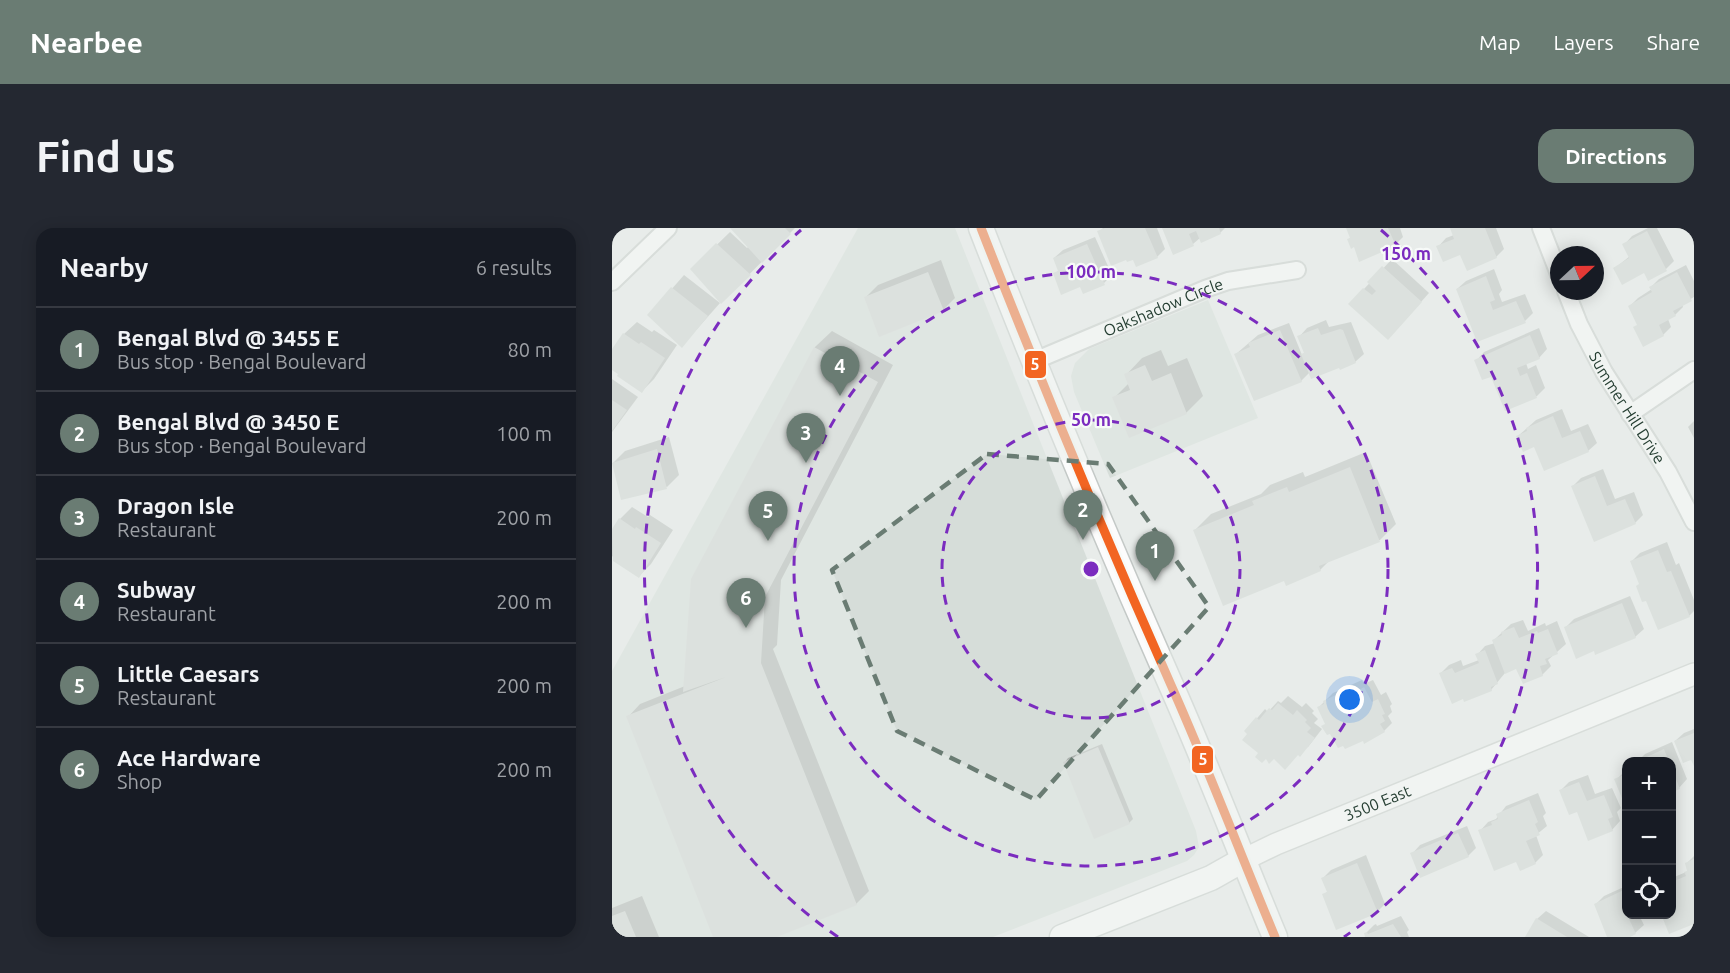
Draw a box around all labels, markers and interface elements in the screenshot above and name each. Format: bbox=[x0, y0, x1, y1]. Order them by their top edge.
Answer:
text: Nearbee bbox=[30, 27, 143, 58]
text: Map bbox=[1479, 30, 1520, 54]
text: Layers bbox=[1553, 30, 1614, 54]
text: Share bbox=[1647, 30, 1700, 54]
button: Directions bbox=[1538, 129, 1694, 183]
text: Find us bbox=[36, 133, 175, 180]
text: 150 m bbox=[1381, 243, 1431, 263]
north arrow bbox=[1550, 246, 1604, 300]
text: Nearby bbox=[60, 253, 148, 282]
text: 6 results bbox=[476, 256, 552, 279]
text: 100 m bbox=[1066, 261, 1116, 281]
street label: Oakshadow Circle bbox=[1100, 274, 1225, 340]
text: Bengal Blvd @ 3455 E bbox=[117, 325, 339, 350]
text: 1 bbox=[74, 338, 85, 361]
text: 80 m bbox=[508, 338, 552, 361]
pin: 4 bbox=[820, 346, 860, 396]
street label: Summer Hill Drive bbox=[1586, 348, 1669, 467]
text: Bus stop · Bengal Boulevard bbox=[117, 350, 367, 373]
line badge: 5 bbox=[1024, 350, 1047, 379]
text: 5 bbox=[1030, 355, 1040, 373]
text: Bengal Blvd @ 3450 E bbox=[117, 409, 339, 434]
text: 50 m bbox=[1071, 409, 1111, 429]
pin: 3 bbox=[786, 414, 826, 463]
text: 2 bbox=[74, 422, 85, 445]
text: 100 m bbox=[496, 422, 552, 445]
text: Bus stop · Bengal Boulevard bbox=[117, 434, 367, 457]
pin: 2 bbox=[1064, 490, 1102, 540]
pin: 5 bbox=[748, 492, 788, 541]
text: Dragon Isle bbox=[117, 493, 235, 518]
text: 3 bbox=[74, 506, 85, 529]
text: 200 m bbox=[496, 506, 552, 529]
text: Restaurant bbox=[117, 518, 216, 541]
pin: 1 bbox=[1136, 532, 1174, 581]
centre of rings bbox=[1081, 559, 1101, 579]
text: Subway bbox=[117, 577, 196, 602]
pin: 6 bbox=[726, 578, 766, 628]
text: 4 bbox=[74, 590, 85, 613]
text: 200 m bbox=[496, 590, 552, 613]
text: Restaurant bbox=[117, 602, 216, 625]
text: Little Caesars bbox=[117, 661, 259, 686]
text: 5 bbox=[74, 674, 85, 697]
text: 200 m bbox=[496, 674, 552, 697]
your location bbox=[1335, 685, 1364, 714]
text: Restaurant bbox=[117, 686, 216, 709]
text: Ace Hardware bbox=[117, 745, 261, 770]
line badge: 5 bbox=[1191, 745, 1214, 774]
text: 5 bbox=[1198, 750, 1208, 768]
map controls bbox=[1622, 757, 1676, 919]
button: + bbox=[1622, 757, 1676, 811]
text: 6 bbox=[74, 758, 85, 781]
text: 200 m bbox=[496, 758, 552, 781]
text: Shop bbox=[117, 770, 162, 793]
street label: 3500 East bbox=[1341, 781, 1414, 824]
button: − bbox=[1622, 811, 1676, 865]
button: locate bbox=[1622, 865, 1676, 919]

